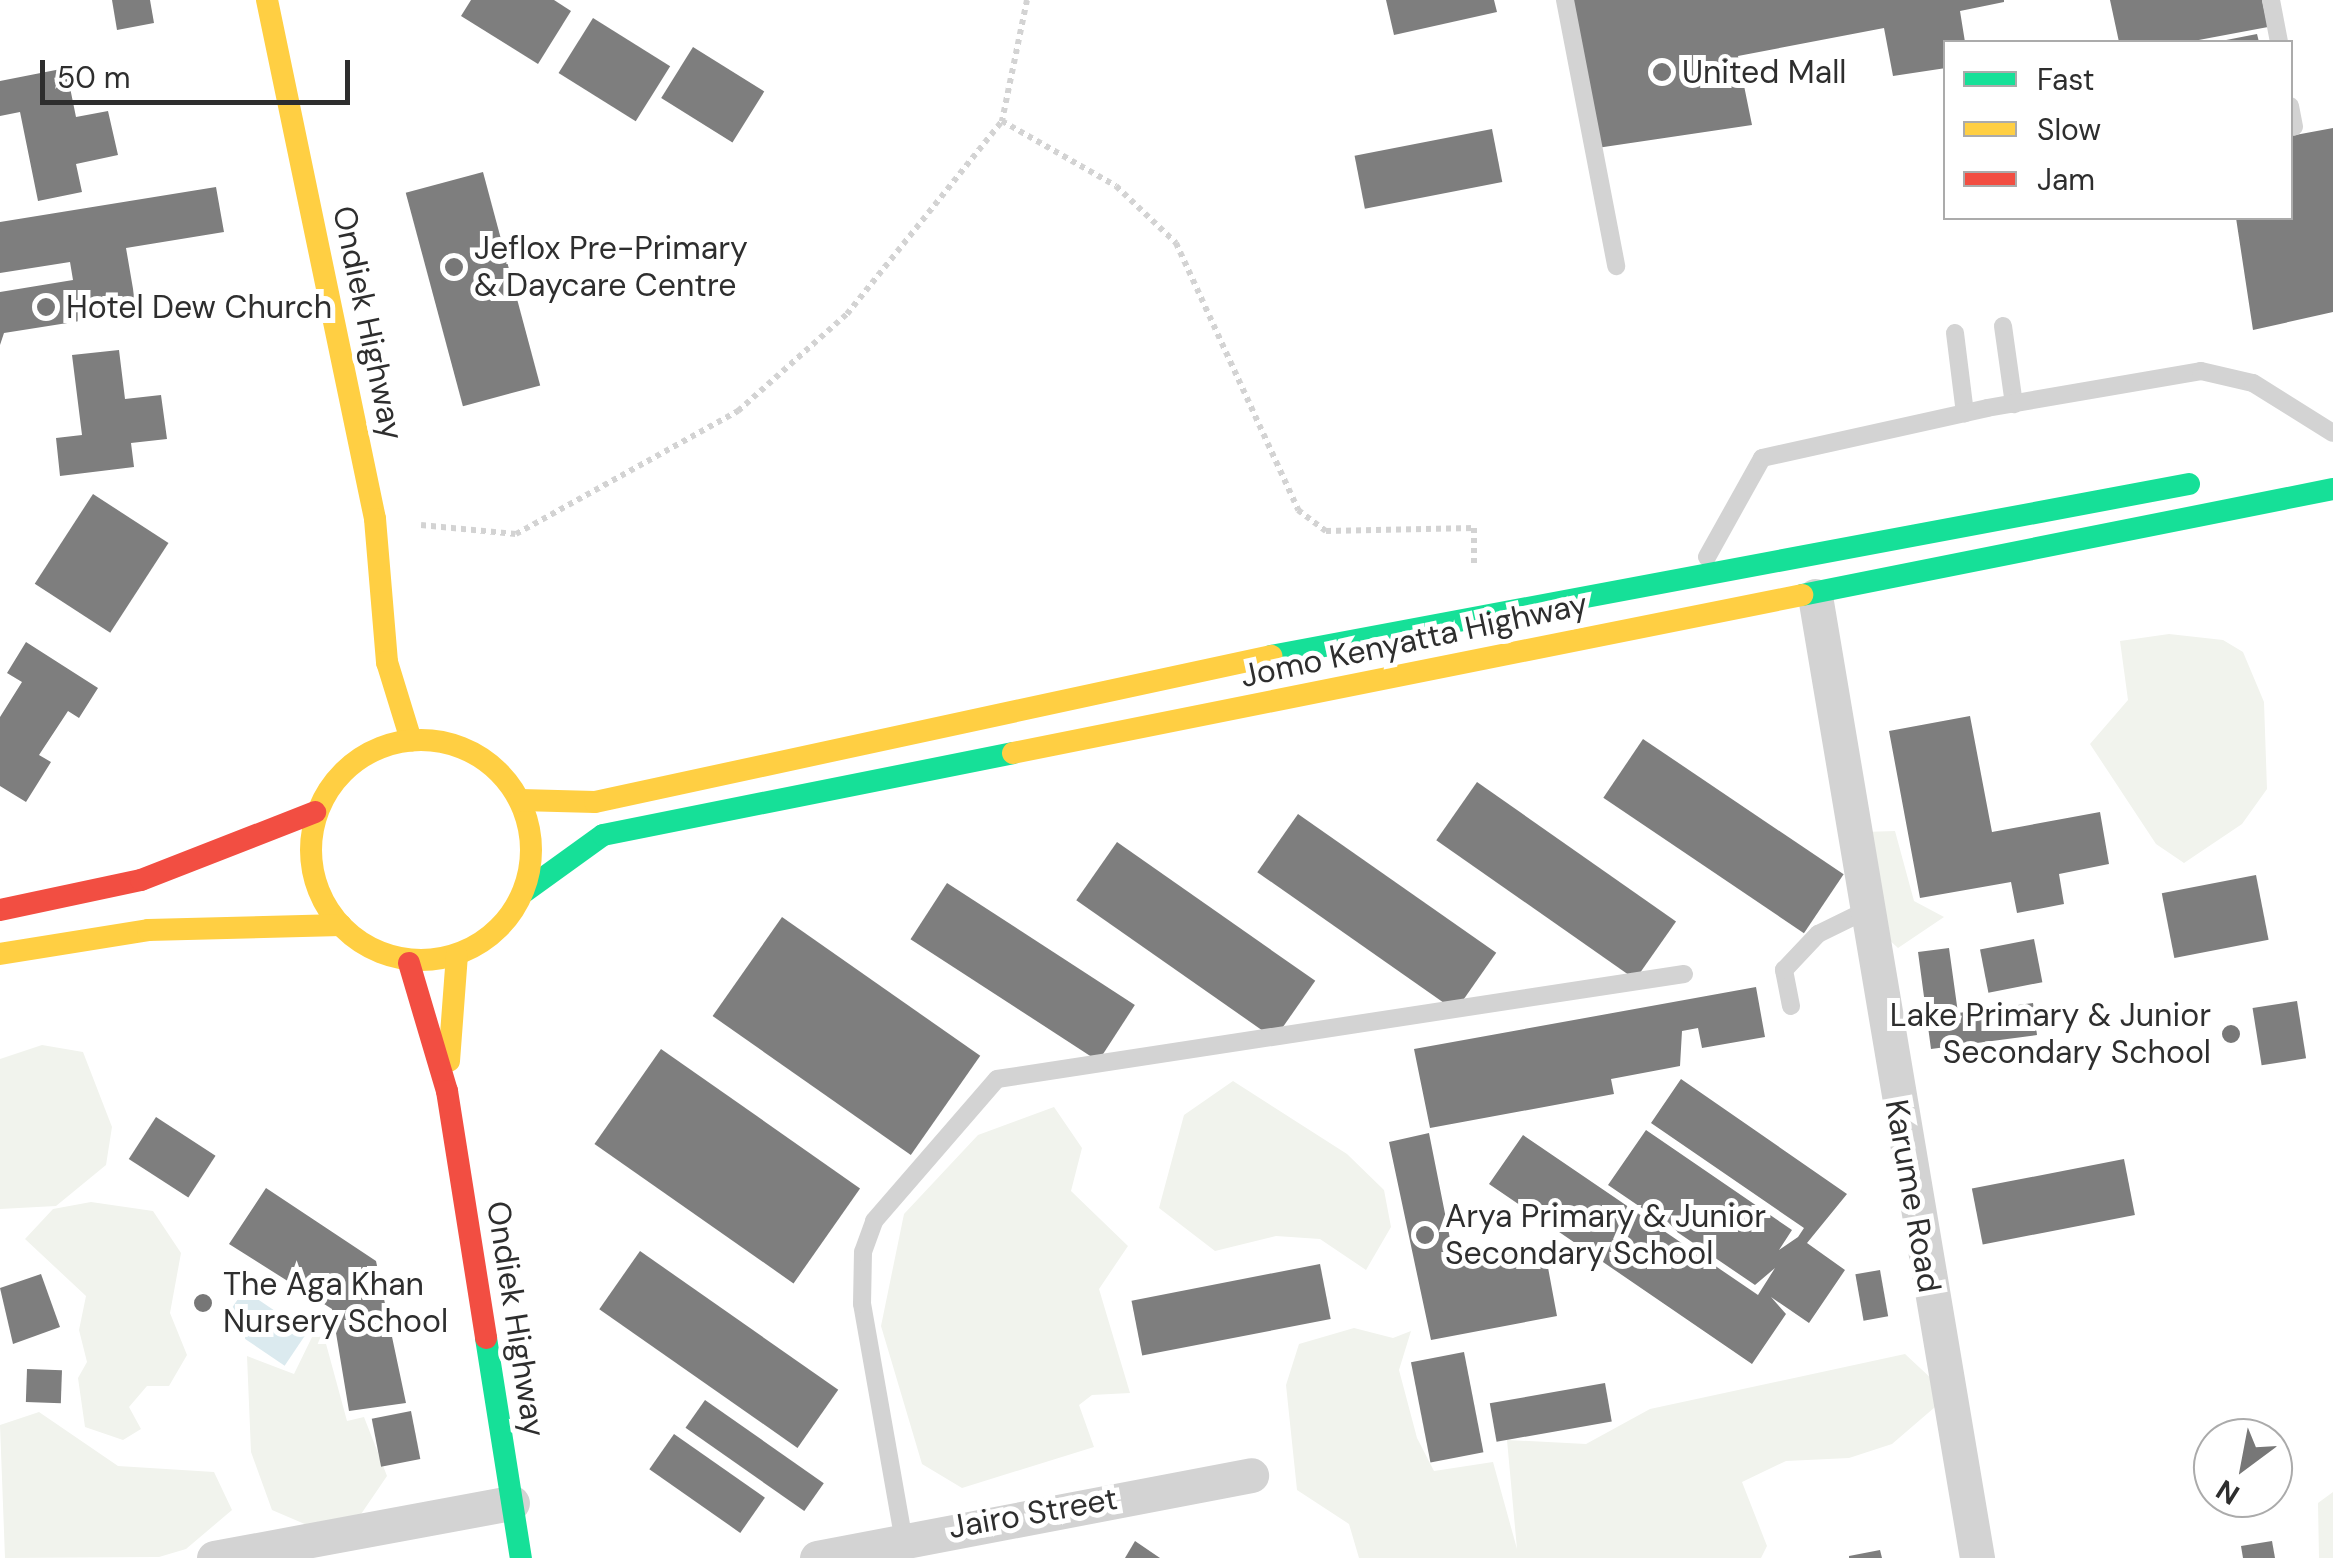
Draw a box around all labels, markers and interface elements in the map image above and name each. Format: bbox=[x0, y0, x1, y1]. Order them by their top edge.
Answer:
scale bar bbox=[45, 40, 355, 102]
legend bbox=[1943, 40, 2293, 220]
place label: United Mall bbox=[1682, 53, 1846, 91]
text: 50 m bbox=[57, 58, 131, 97]
text: Fast bbox=[2037, 60, 2095, 99]
marker: United Mall bbox=[1651, 61, 1673, 83]
text: Slow bbox=[2037, 110, 2101, 149]
text: Jam bbox=[2037, 160, 2095, 199]
street label: Ondiek Highway bbox=[324, 203, 412, 443]
place label: Jeflox Pre-Primary & Daycare Centre bbox=[474, 230, 748, 305]
marker: Jeflox Pre-Primary & Daycare Centre bbox=[443, 256, 465, 278]
place label: Hotel Dew Church bbox=[66, 288, 332, 326]
marker: Hotel Dew Church bbox=[35, 296, 57, 318]
street label: Jomo Kenyatta Highway bbox=[1237, 584, 1591, 696]
place label: Lake Primary & Junior Secondary School bbox=[1890, 997, 2211, 1072]
marker: Lake Primary & Junior Secondary School bbox=[2220, 1023, 2242, 1045]
street label: Karume Road bbox=[1877, 1097, 1949, 1295]
street label: Ondiek Highway bbox=[478, 1198, 554, 1440]
place label: Arya Primary & Junior Secondary School bbox=[1445, 1198, 1766, 1273]
marker: Arya Primary & Junior Secondary School bbox=[1414, 1224, 1436, 1246]
place label: The Aga Khan Nursery School bbox=[223, 1266, 448, 1341]
marker: The Aga Khan Nursery School bbox=[192, 1292, 214, 1314]
north arrow bbox=[2193, 1418, 2293, 1518]
text: N bbox=[2209, 1471, 2246, 1513]
street label: Jairo Street bbox=[946, 1479, 1120, 1547]

